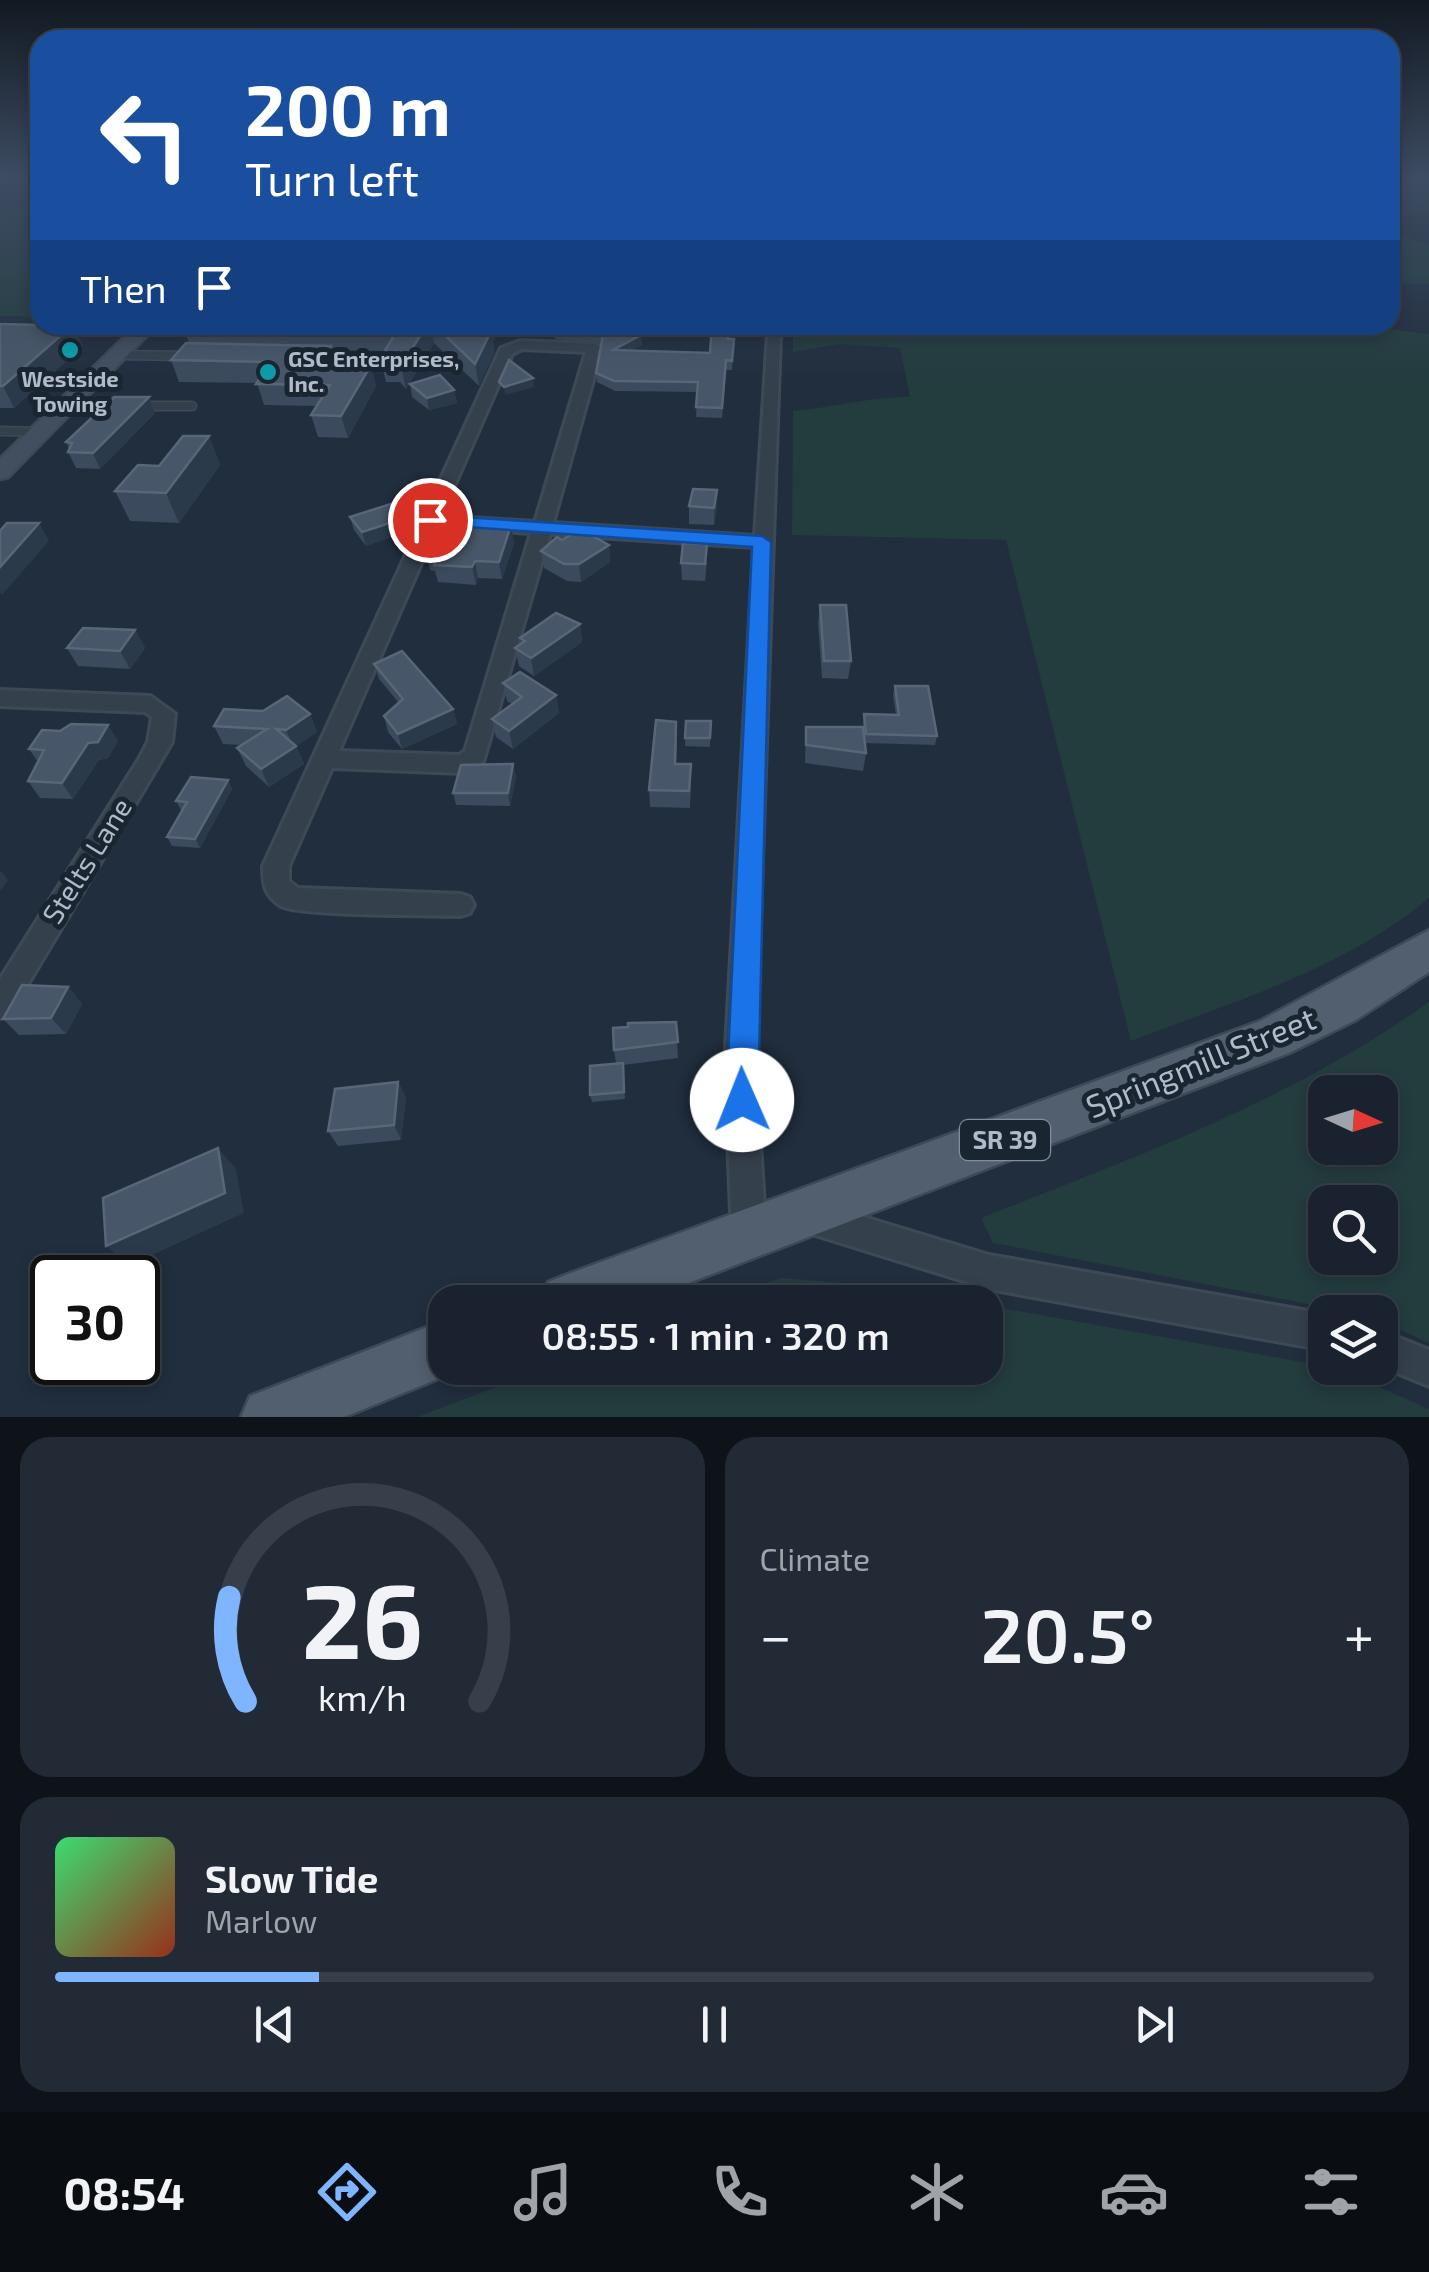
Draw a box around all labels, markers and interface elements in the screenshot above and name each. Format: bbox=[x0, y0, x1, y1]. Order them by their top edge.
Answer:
text: 200 m bbox=[245, 66, 451, 150]
icon: left bbox=[80, 70, 210, 200]
text: Turn left bbox=[245, 151, 419, 205]
icon: arrive bbox=[187, 260, 242, 315]
text: Then bbox=[80, 265, 167, 311]
marker: Westside Towing bbox=[59, 339, 81, 361]
place label: GSC Enterprises, Inc. bbox=[288, 345, 459, 396]
marker: GSC Enterprises, Inc. bbox=[257, 361, 279, 383]
place label: Westside Towing bbox=[21, 365, 119, 416]
pin bbox=[388, 478, 473, 563]
icon: arrive bbox=[403, 493, 458, 548]
street label: Stelts Lane bbox=[34, 791, 138, 930]
street label: Springmill Street bbox=[1080, 998, 1320, 1124]
position arrow bbox=[690, 1048, 794, 1152]
north arrow bbox=[1308, 1075, 1398, 1165]
map controls bbox=[1308, 1075, 1398, 1385]
road number: SR 39 bbox=[960, 1120, 1050, 1160]
button: search bbox=[1308, 1185, 1398, 1275]
speed limit sign: 30 bbox=[30, 1255, 160, 1385]
button: layers bbox=[1308, 1295, 1398, 1385]
text: 08:55 · 1 min · 320 m bbox=[541, 1312, 890, 1358]
text: Climate bbox=[760, 1539, 870, 1577]
text: 26 bbox=[301, 1555, 423, 1680]
text: 20.5° bbox=[980, 1588, 1155, 1678]
text: − bbox=[760, 1601, 792, 1667]
text: + bbox=[1344, 1601, 1374, 1667]
text: km/h bbox=[318, 1675, 407, 1718]
text: Slow Tide bbox=[205, 1855, 378, 1901]
text: Marlow bbox=[205, 1901, 317, 1939]
icon: previous bbox=[247, 1997, 302, 2052]
icon: pause bbox=[687, 1997, 742, 2052]
icon: next bbox=[1127, 1997, 1182, 2052]
icon: directions bbox=[312, 2157, 382, 2227]
icon: music bbox=[508, 2157, 578, 2227]
icon: phone bbox=[705, 2157, 775, 2227]
icon: climate bbox=[902, 2157, 972, 2227]
icon: car bbox=[1099, 2157, 1169, 2227]
icon: filters bbox=[1296, 2157, 1366, 2227]
text: 08:54 bbox=[63, 2165, 185, 2219]

